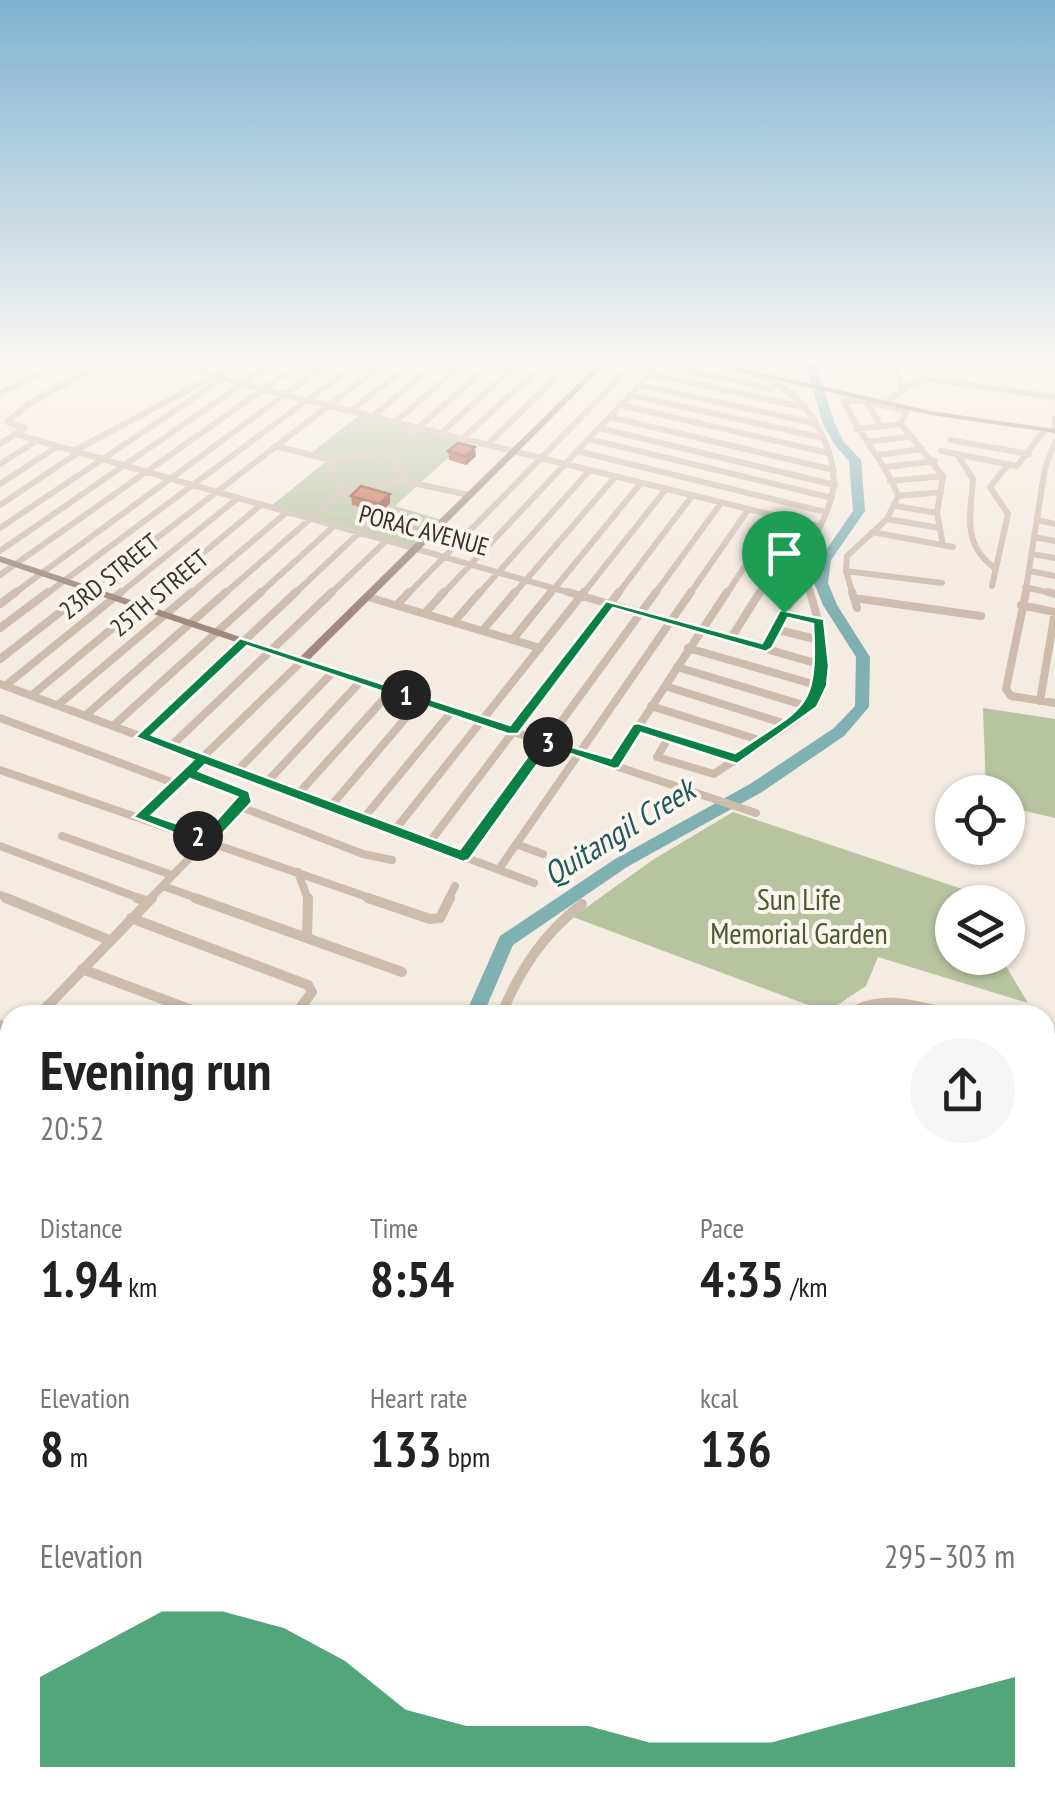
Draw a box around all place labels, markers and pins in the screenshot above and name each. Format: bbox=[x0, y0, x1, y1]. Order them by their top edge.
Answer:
pin bbox=[742, 511, 827, 614]
pin: 1 bbox=[381, 670, 431, 720]
pin: 3 bbox=[523, 717, 573, 767]
pin: 2 bbox=[173, 811, 223, 861]

